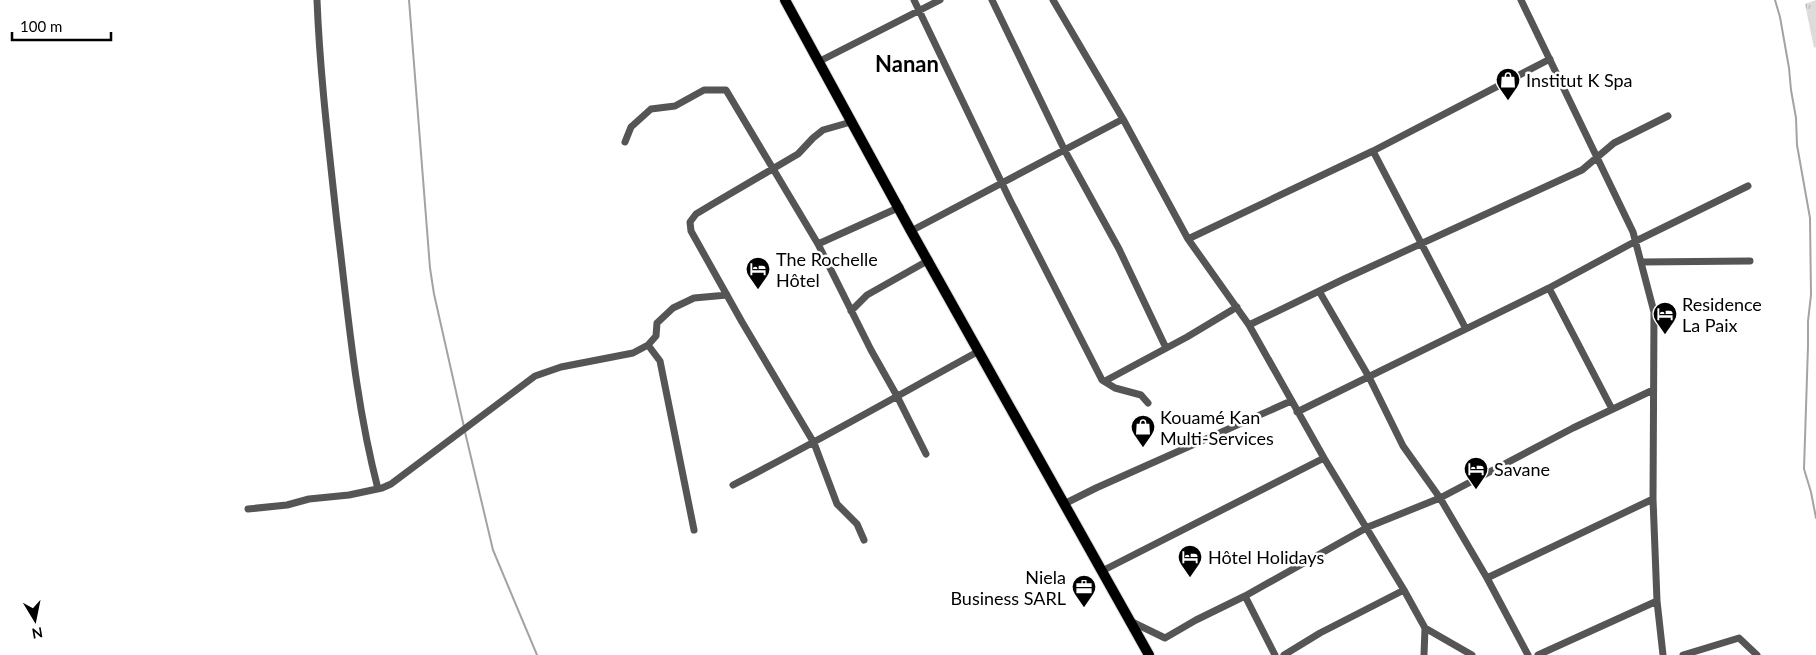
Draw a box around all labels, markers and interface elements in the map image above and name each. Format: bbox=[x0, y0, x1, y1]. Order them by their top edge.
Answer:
scale bar bbox=[12, 10, 111, 42]
text: 100 m bbox=[20, 17, 62, 35]
district label: Nanan bbox=[875, 50, 939, 77]
shop icon: Institut K Spa bbox=[1495, 67, 1521, 101]
place label: Institut K Spa bbox=[1526, 69, 1633, 91]
place label: The Rochelle Hôtel bbox=[776, 248, 878, 291]
hotel icon: The Rochelle Hôtel bbox=[745, 256, 771, 290]
place label: Residence La Paix bbox=[1682, 293, 1762, 336]
hotel icon: Residence La Paix bbox=[1652, 301, 1678, 335]
place label: Kouamé Kan Multi-Services bbox=[1160, 406, 1274, 449]
shop icon: Kouamé Kan Multi-Services bbox=[1130, 414, 1156, 448]
hotel icon: Savane bbox=[1463, 456, 1489, 490]
place label: Savane bbox=[1494, 458, 1550, 480]
hotel icon: Hôtel Holidays bbox=[1177, 544, 1203, 578]
place label: Hôtel Holidays bbox=[1208, 546, 1324, 568]
place label: Niela Business SARL bbox=[950, 566, 1066, 609]
office icon: Niela Business SARL bbox=[1071, 574, 1097, 608]
north arrow bbox=[10, 595, 60, 645]
text: N bbox=[31, 624, 44, 643]

